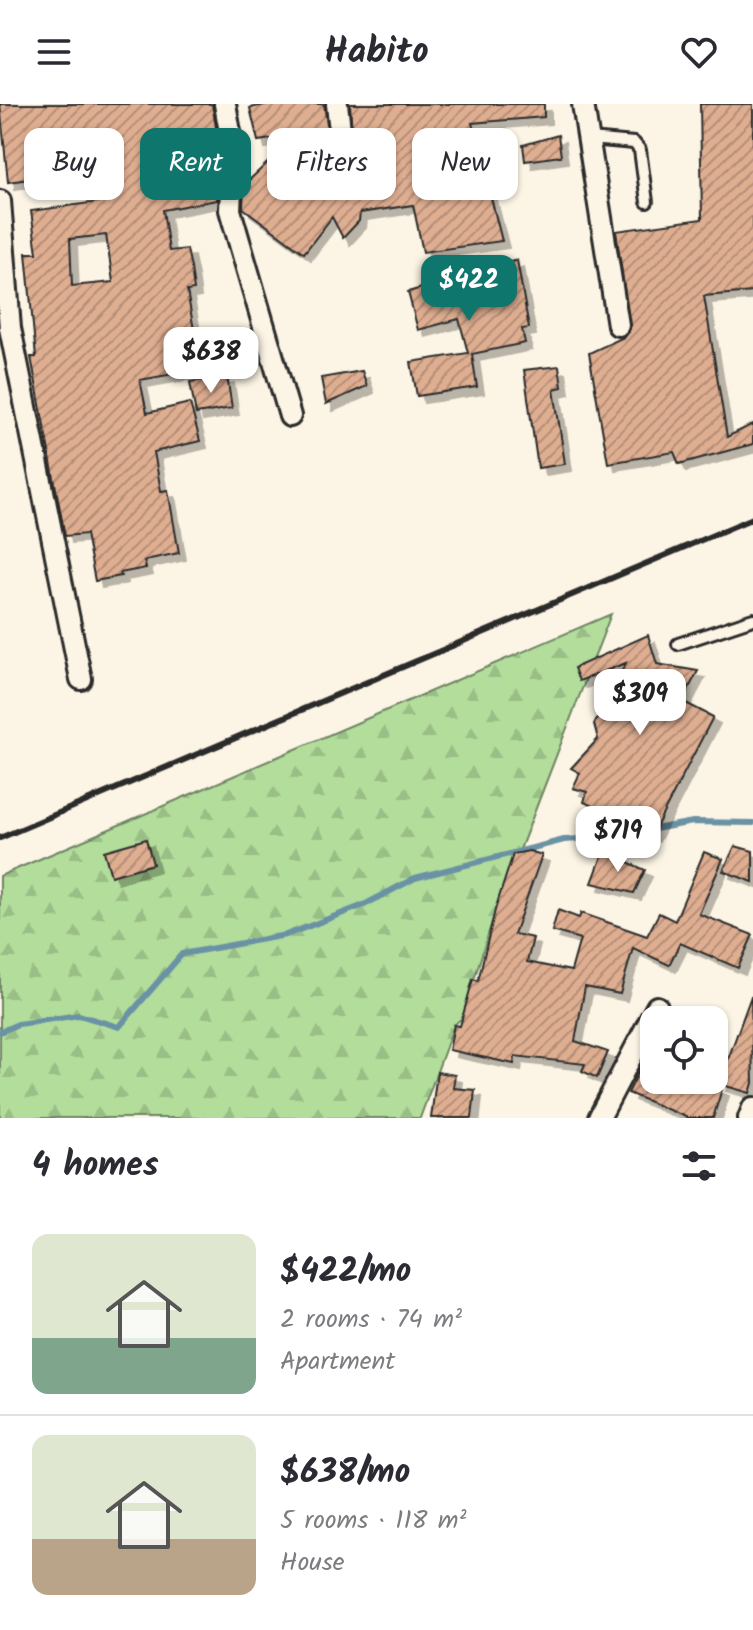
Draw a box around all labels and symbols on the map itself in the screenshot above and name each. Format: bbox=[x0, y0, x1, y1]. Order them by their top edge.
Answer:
pin: $422 bbox=[422, 255, 516, 323]
pin: $638 bbox=[164, 327, 258, 395]
pin: $309 bbox=[593, 669, 687, 737]
pin: $719 bbox=[571, 806, 665, 874]

